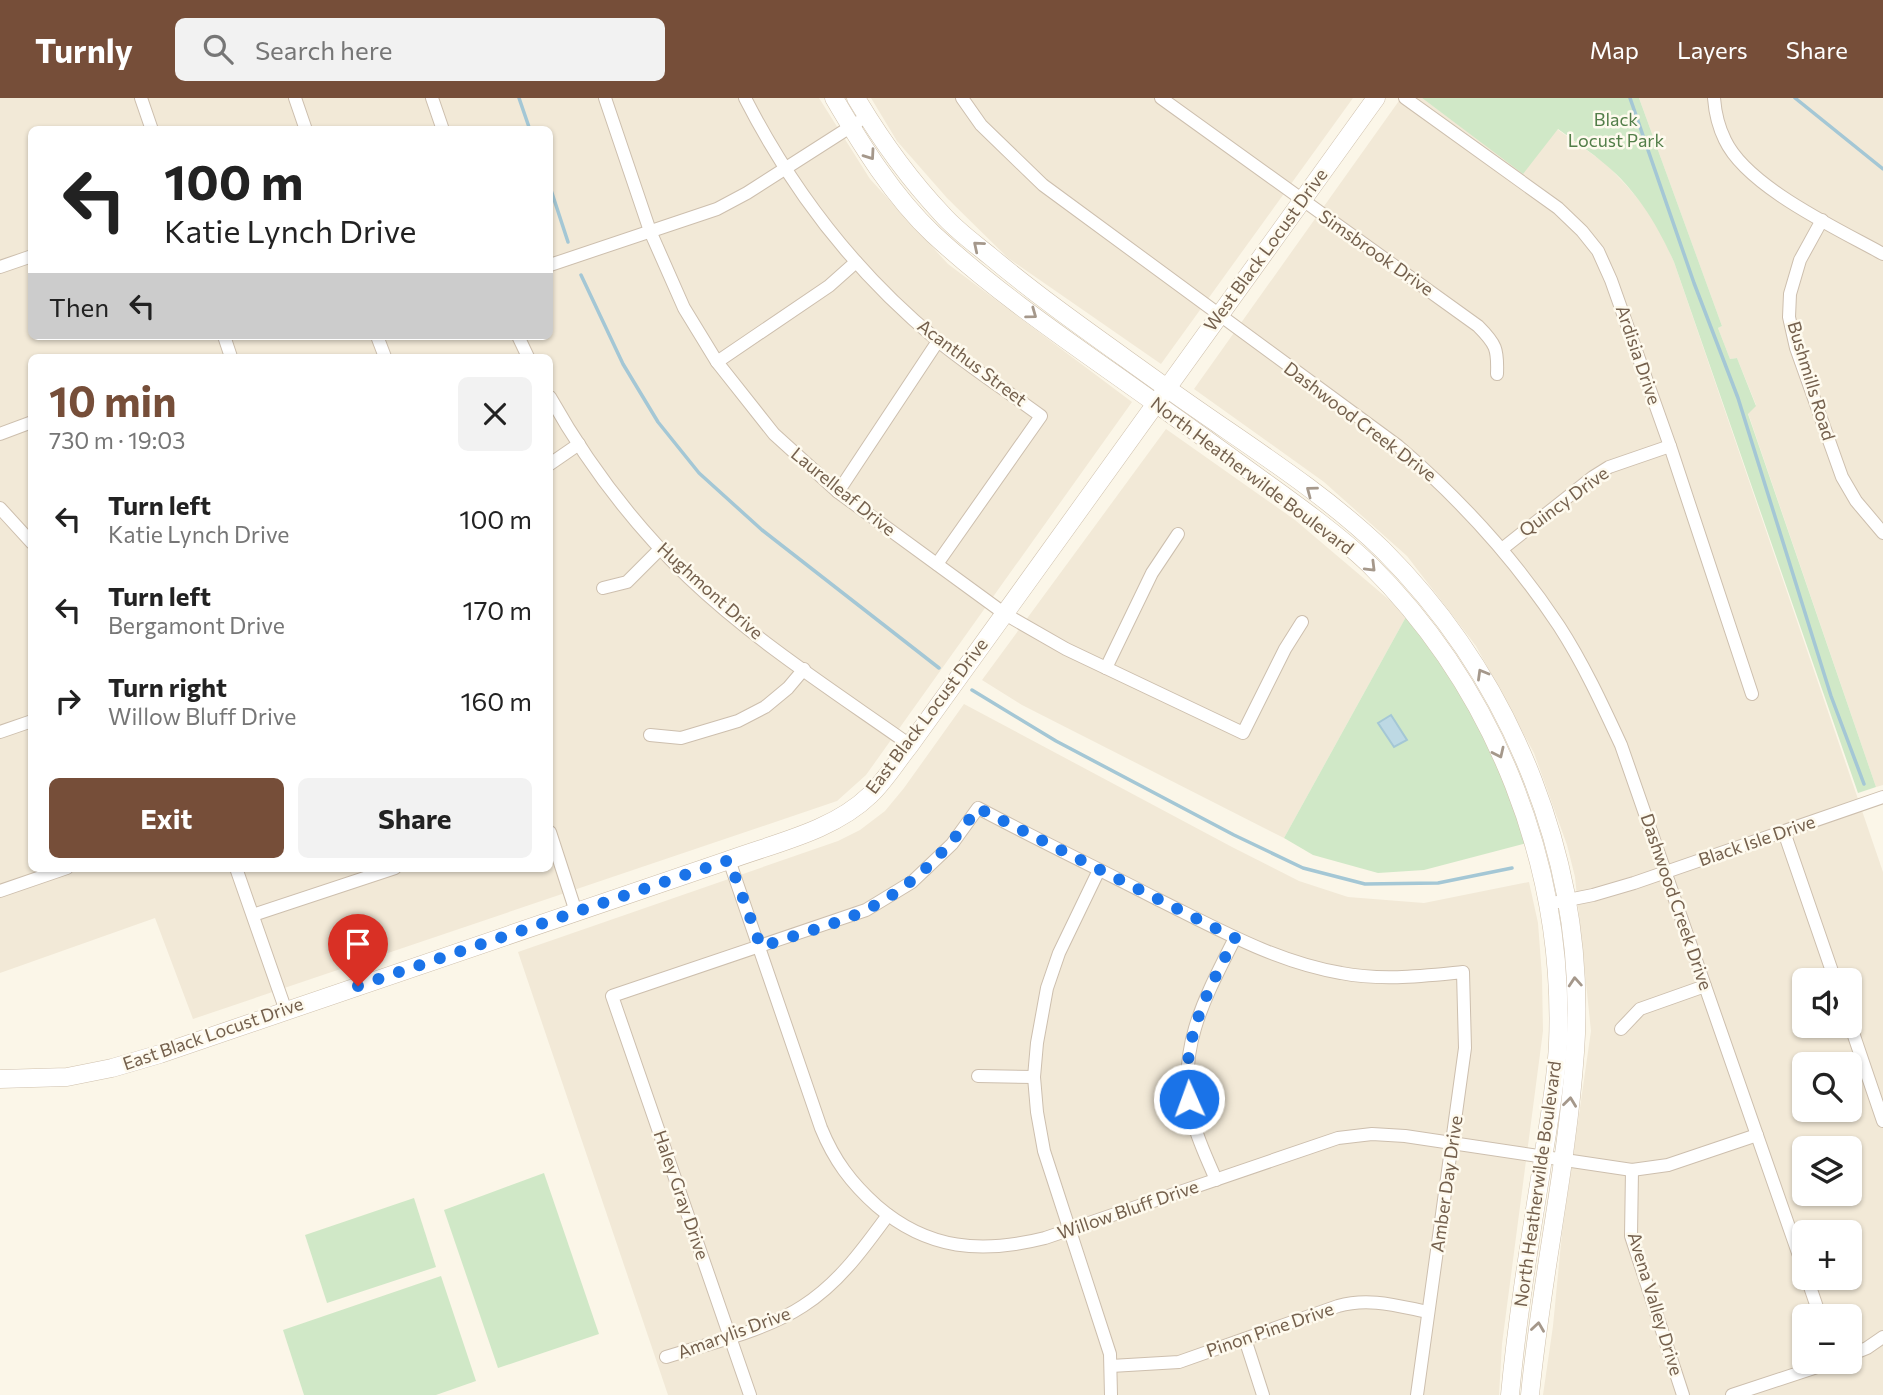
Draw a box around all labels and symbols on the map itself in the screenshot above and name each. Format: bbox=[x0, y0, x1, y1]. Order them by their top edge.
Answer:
park label: Black Locust Park bbox=[1568, 108, 1665, 151]
one-way arrow bbox=[862, 148, 875, 161]
street label: West Black Locust Drive bbox=[1199, 164, 1332, 335]
street label: Simsbrook Drive bbox=[1315, 205, 1438, 300]
one-way arrow bbox=[973, 242, 986, 254]
street label: Ardisia Drive bbox=[1612, 302, 1666, 407]
one-way arrow bbox=[1024, 306, 1036, 318]
street label: Acanthus Street bbox=[914, 314, 1031, 410]
street label: Bushmills Road bbox=[1783, 319, 1841, 443]
street label: Dashwood Creek Drive bbox=[1280, 357, 1441, 486]
street label: North Heatherwilde Boulevard bbox=[1147, 392, 1358, 559]
street label: Laurelleaf Drive bbox=[787, 442, 900, 540]
street label: Quincy Drive bbox=[1515, 461, 1612, 541]
one-way arrow bbox=[1306, 487, 1319, 500]
street label: Hughmont Drive bbox=[653, 537, 768, 643]
one-way arrow bbox=[1362, 559, 1375, 572]
street label: East Black Locust Drive bbox=[860, 633, 992, 798]
one-way arrow bbox=[1477, 669, 1490, 682]
one-way arrow bbox=[1491, 745, 1505, 758]
street label: Dashwood Creek Drive bbox=[1636, 810, 1718, 993]
street label: Black Isle Drive bbox=[1695, 810, 1818, 870]
pin bbox=[328, 914, 388, 986]
one-way arrow bbox=[1568, 977, 1583, 988]
street label: East Black Locust Drive bbox=[120, 992, 306, 1074]
street label: North Heatherwilde Boulevard bbox=[1509, 1059, 1565, 1308]
position arrow bbox=[1152, 1062, 1226, 1136]
one-way arrow bbox=[1563, 1096, 1578, 1108]
street label: Amber Day Drive bbox=[1426, 1114, 1466, 1254]
street label: Haley Gray Drive bbox=[650, 1127, 714, 1262]
street label: Willow Bluff Drive bbox=[1054, 1175, 1201, 1243]
street label: Avena Valley Drive bbox=[1624, 1229, 1688, 1378]
street label: Pinon Pine Drive bbox=[1203, 1297, 1336, 1361]
street label: Amarylis Drive bbox=[674, 1301, 793, 1363]
one-way arrow bbox=[1530, 1321, 1545, 1333]

